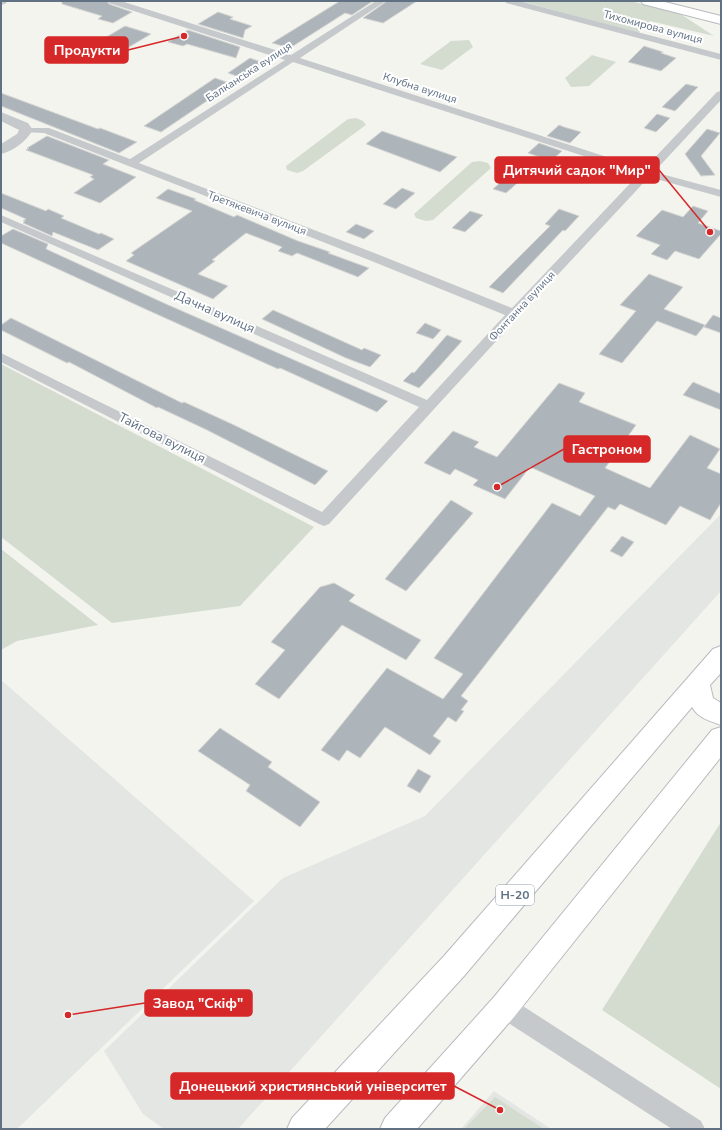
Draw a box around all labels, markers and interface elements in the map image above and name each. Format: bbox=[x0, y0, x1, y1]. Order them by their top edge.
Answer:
street label: Тихомирова вулиця bbox=[602, 7, 704, 47]
callout: Продукти bbox=[45, 37, 128, 63]
street label: Балканська вулиця bbox=[203, 38, 295, 106]
text: Продукти bbox=[54, 41, 120, 60]
street label: Клубна вулиця bbox=[381, 69, 459, 107]
callout: Дитячий садок "Мир" bbox=[495, 157, 659, 183]
text: Дитячий садок "Мир" bbox=[503, 161, 651, 180]
street label: Третякевича вулиця bbox=[205, 187, 309, 239]
street label: Фонтанна вулиця bbox=[485, 268, 559, 344]
street label: Дачна вулиця bbox=[172, 286, 258, 338]
street label: Тайгова вулиця bbox=[115, 408, 209, 468]
callout: Гастроном bbox=[564, 436, 650, 462]
text: Гастроном bbox=[572, 440, 642, 459]
road number: Н-20 bbox=[496, 885, 534, 905]
callout: Завод "Скіф" bbox=[145, 990, 252, 1016]
text: Завод "Скіф" bbox=[153, 994, 243, 1013]
callout: Донецький християнський університет bbox=[171, 1073, 454, 1099]
text: Донецький християнський університет bbox=[179, 1077, 447, 1096]

